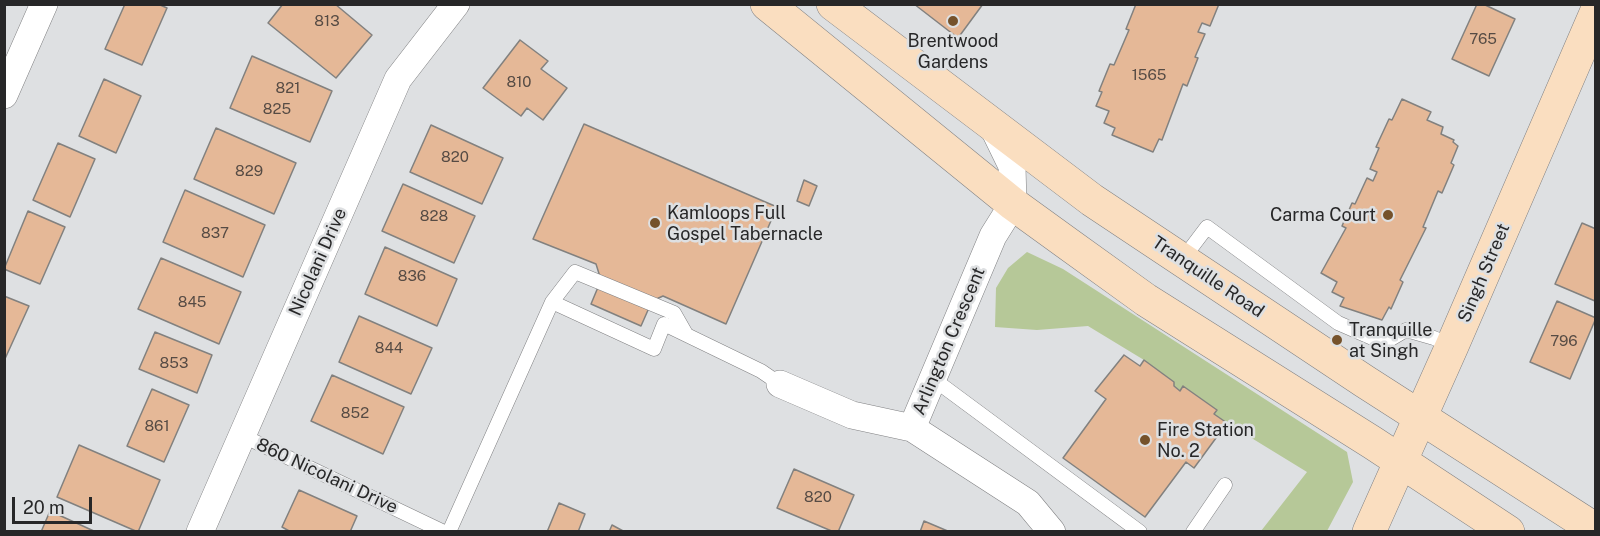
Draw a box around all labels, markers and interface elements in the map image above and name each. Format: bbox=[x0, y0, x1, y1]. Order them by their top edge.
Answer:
house number: 813 bbox=[314, 12, 340, 30]
marker: Brentwood Gardens bbox=[946, 14, 960, 28]
place label: Brentwood Gardens bbox=[907, 30, 999, 72]
house number: 765 bbox=[1469, 30, 1497, 48]
house number: 1565 bbox=[1132, 66, 1166, 84]
house number: 810 bbox=[507, 73, 531, 91]
house number: 821 bbox=[276, 79, 300, 97]
house number: 825 bbox=[263, 100, 291, 118]
house number: 820 bbox=[441, 148, 469, 166]
house number: 829 bbox=[235, 162, 263, 180]
place label: Kamloops Full Gospel Tabernacle bbox=[667, 202, 823, 244]
place label: Carma Court bbox=[1270, 204, 1376, 226]
street label: Nicolani Drive bbox=[285, 205, 351, 319]
house number: 828 bbox=[420, 207, 448, 225]
marker: Carma Court bbox=[1381, 208, 1395, 222]
marker: Kamloops Full Gospel Tabernacle bbox=[648, 216, 662, 230]
street label: Singh Street bbox=[1453, 220, 1515, 326]
house number: 837 bbox=[201, 224, 229, 242]
street label: Tranquille Road bbox=[1148, 232, 1268, 322]
street label: Arlington Crescent bbox=[908, 264, 990, 418]
house number: 836 bbox=[398, 267, 426, 285]
house number: 845 bbox=[178, 293, 206, 311]
place label: Tranquille at Singh bbox=[1349, 319, 1432, 362]
house number: 796 bbox=[1550, 332, 1578, 350]
marker: Tranquille at Singh bbox=[1330, 333, 1344, 347]
house number: 844 bbox=[375, 339, 403, 357]
house number: 853 bbox=[160, 354, 188, 372]
house number: 852 bbox=[341, 404, 369, 422]
house number: 861 bbox=[144, 417, 170, 435]
place label: Fire Station No. 2 bbox=[1157, 419, 1254, 462]
marker: Fire Station No. 2 bbox=[1138, 433, 1152, 447]
street label: 860 Nicolani Drive bbox=[253, 434, 401, 518]
scale bar bbox=[15, 485, 94, 523]
house number: 820 bbox=[804, 488, 832, 506]
text: 20 m bbox=[23, 497, 65, 518]

